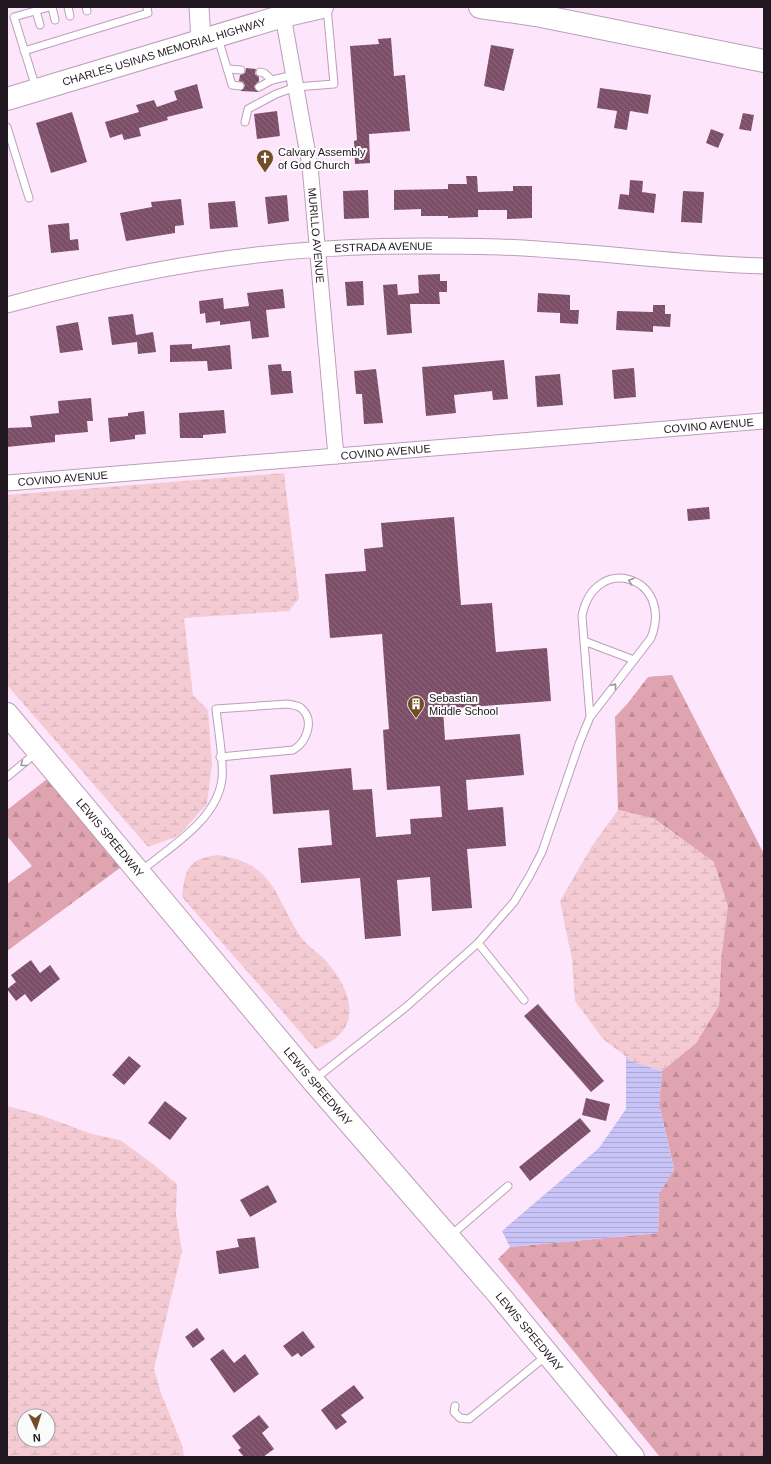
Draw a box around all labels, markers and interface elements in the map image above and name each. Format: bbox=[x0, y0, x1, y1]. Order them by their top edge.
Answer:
street label: CHARLES USINAS MEMORIAL HIGHWAY bbox=[61, 15, 268, 88]
place label: Calvary Assembly of God Church bbox=[278, 146, 366, 171]
church icon: Calvary Assembly of God Church bbox=[255, 148, 275, 173]
street label: MURILLO AVENUE bbox=[306, 187, 326, 284]
street label: ESTRADA AVENUE bbox=[334, 240, 433, 254]
street label: COVINO AVENUE bbox=[663, 416, 754, 435]
street label: COVINO AVENUE bbox=[340, 442, 431, 462]
street label: COVINO AVENUE bbox=[17, 469, 108, 488]
one-way arrow bbox=[628, 578, 635, 586]
one-way arrow bbox=[609, 684, 616, 691]
place label: Sebastian Middle School bbox=[429, 692, 498, 717]
building icon: Sebastian Middle School bbox=[406, 694, 426, 719]
one-way arrow bbox=[21, 759, 28, 766]
street label: LEWIS SPEEDWAY bbox=[74, 796, 147, 880]
street label: LEWIS SPEEDWAY bbox=[281, 1045, 355, 1128]
street label: LEWIS SPEEDWAY bbox=[493, 1290, 566, 1374]
north arrow bbox=[16, 1408, 56, 1448]
text: N bbox=[32, 1432, 41, 1444]

